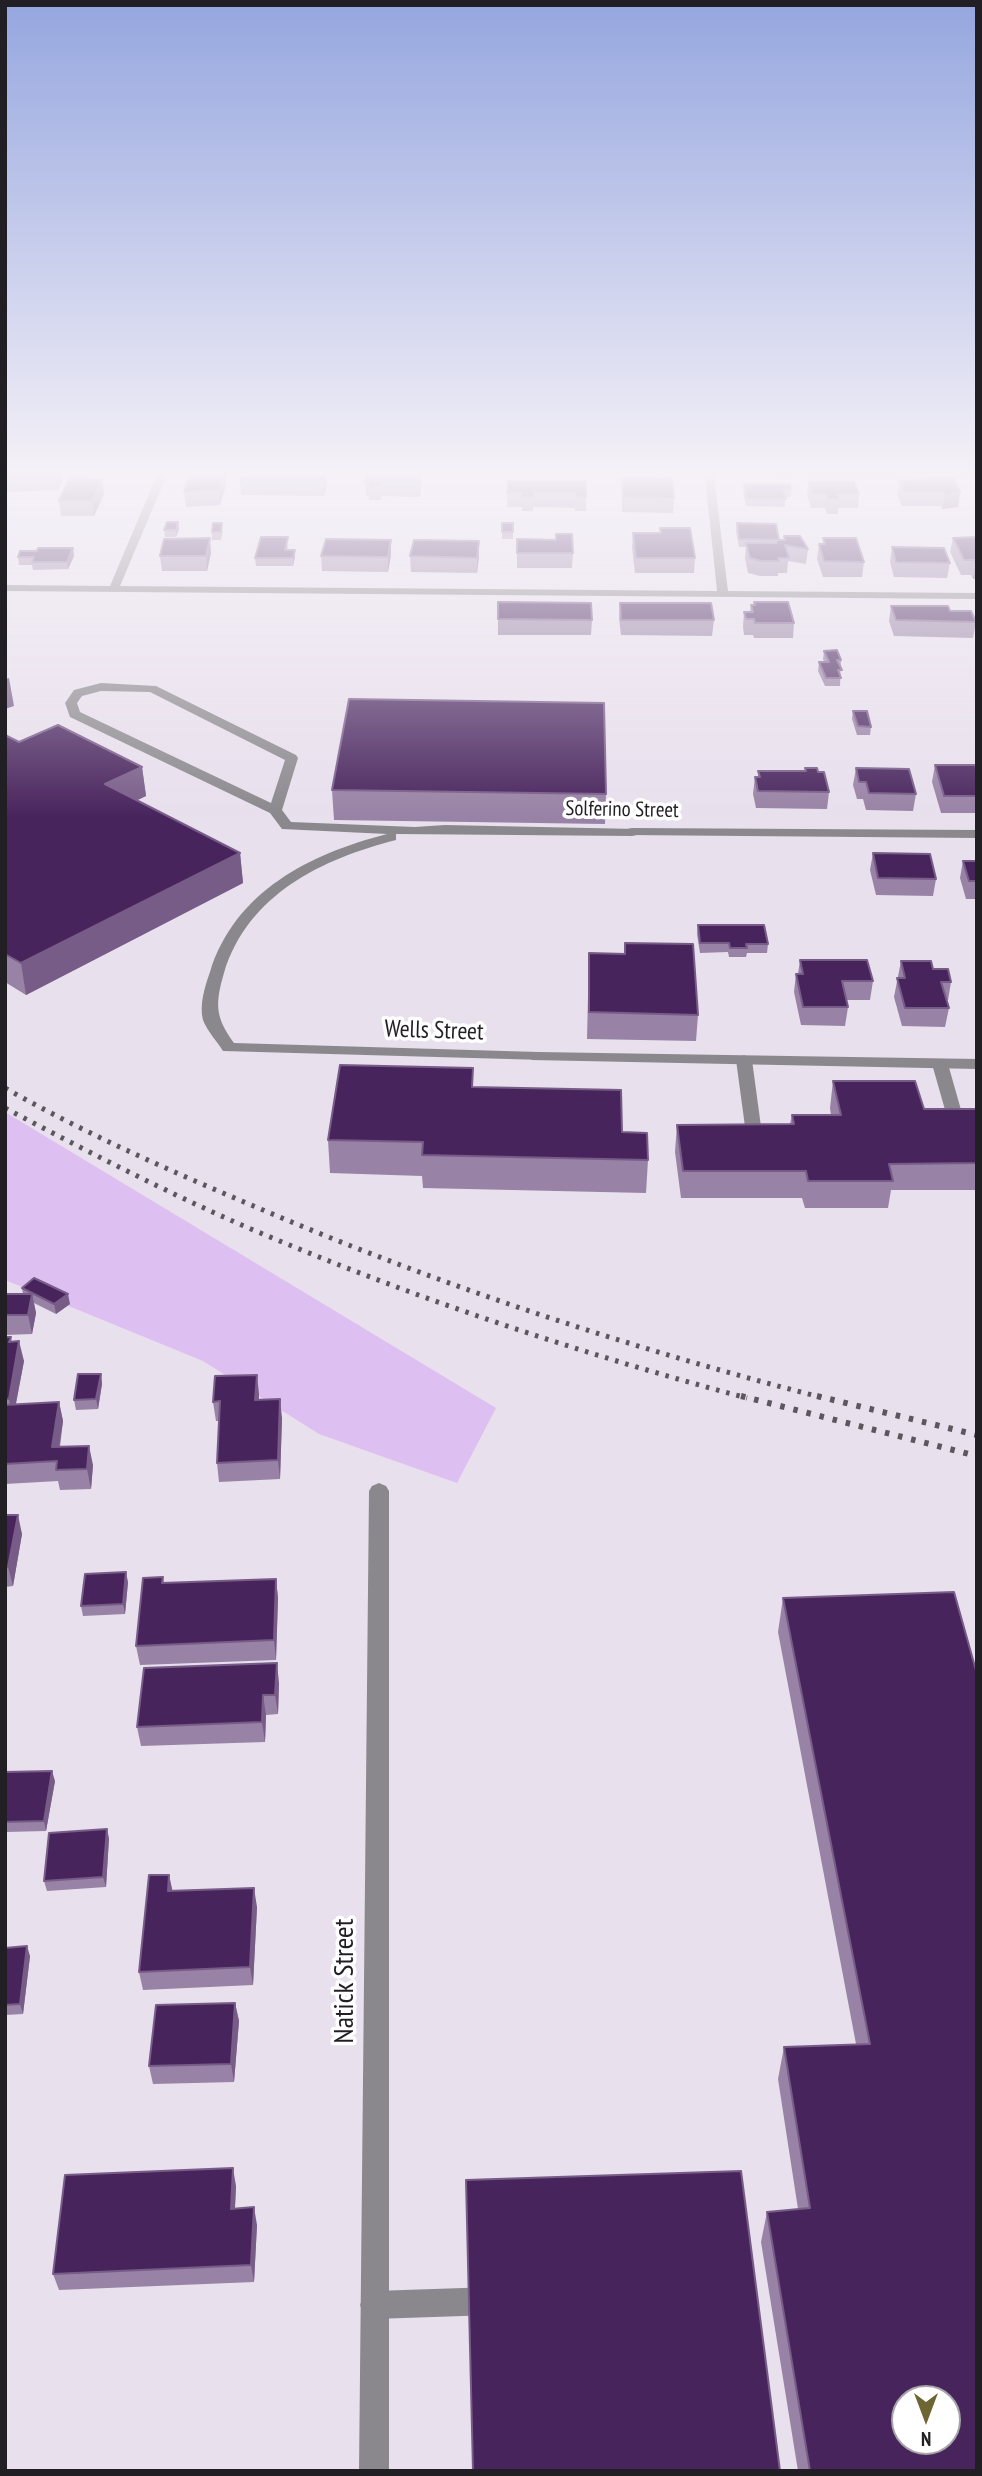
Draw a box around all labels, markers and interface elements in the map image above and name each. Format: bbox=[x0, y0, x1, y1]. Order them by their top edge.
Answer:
street label: Solferino Street bbox=[565, 796, 679, 824]
street label: Wells Street bbox=[384, 1015, 484, 1047]
street label: Natick Street bbox=[328, 1919, 362, 2043]
north arrow bbox=[891, 2385, 961, 2455]
text: N bbox=[921, 2427, 931, 2451]

